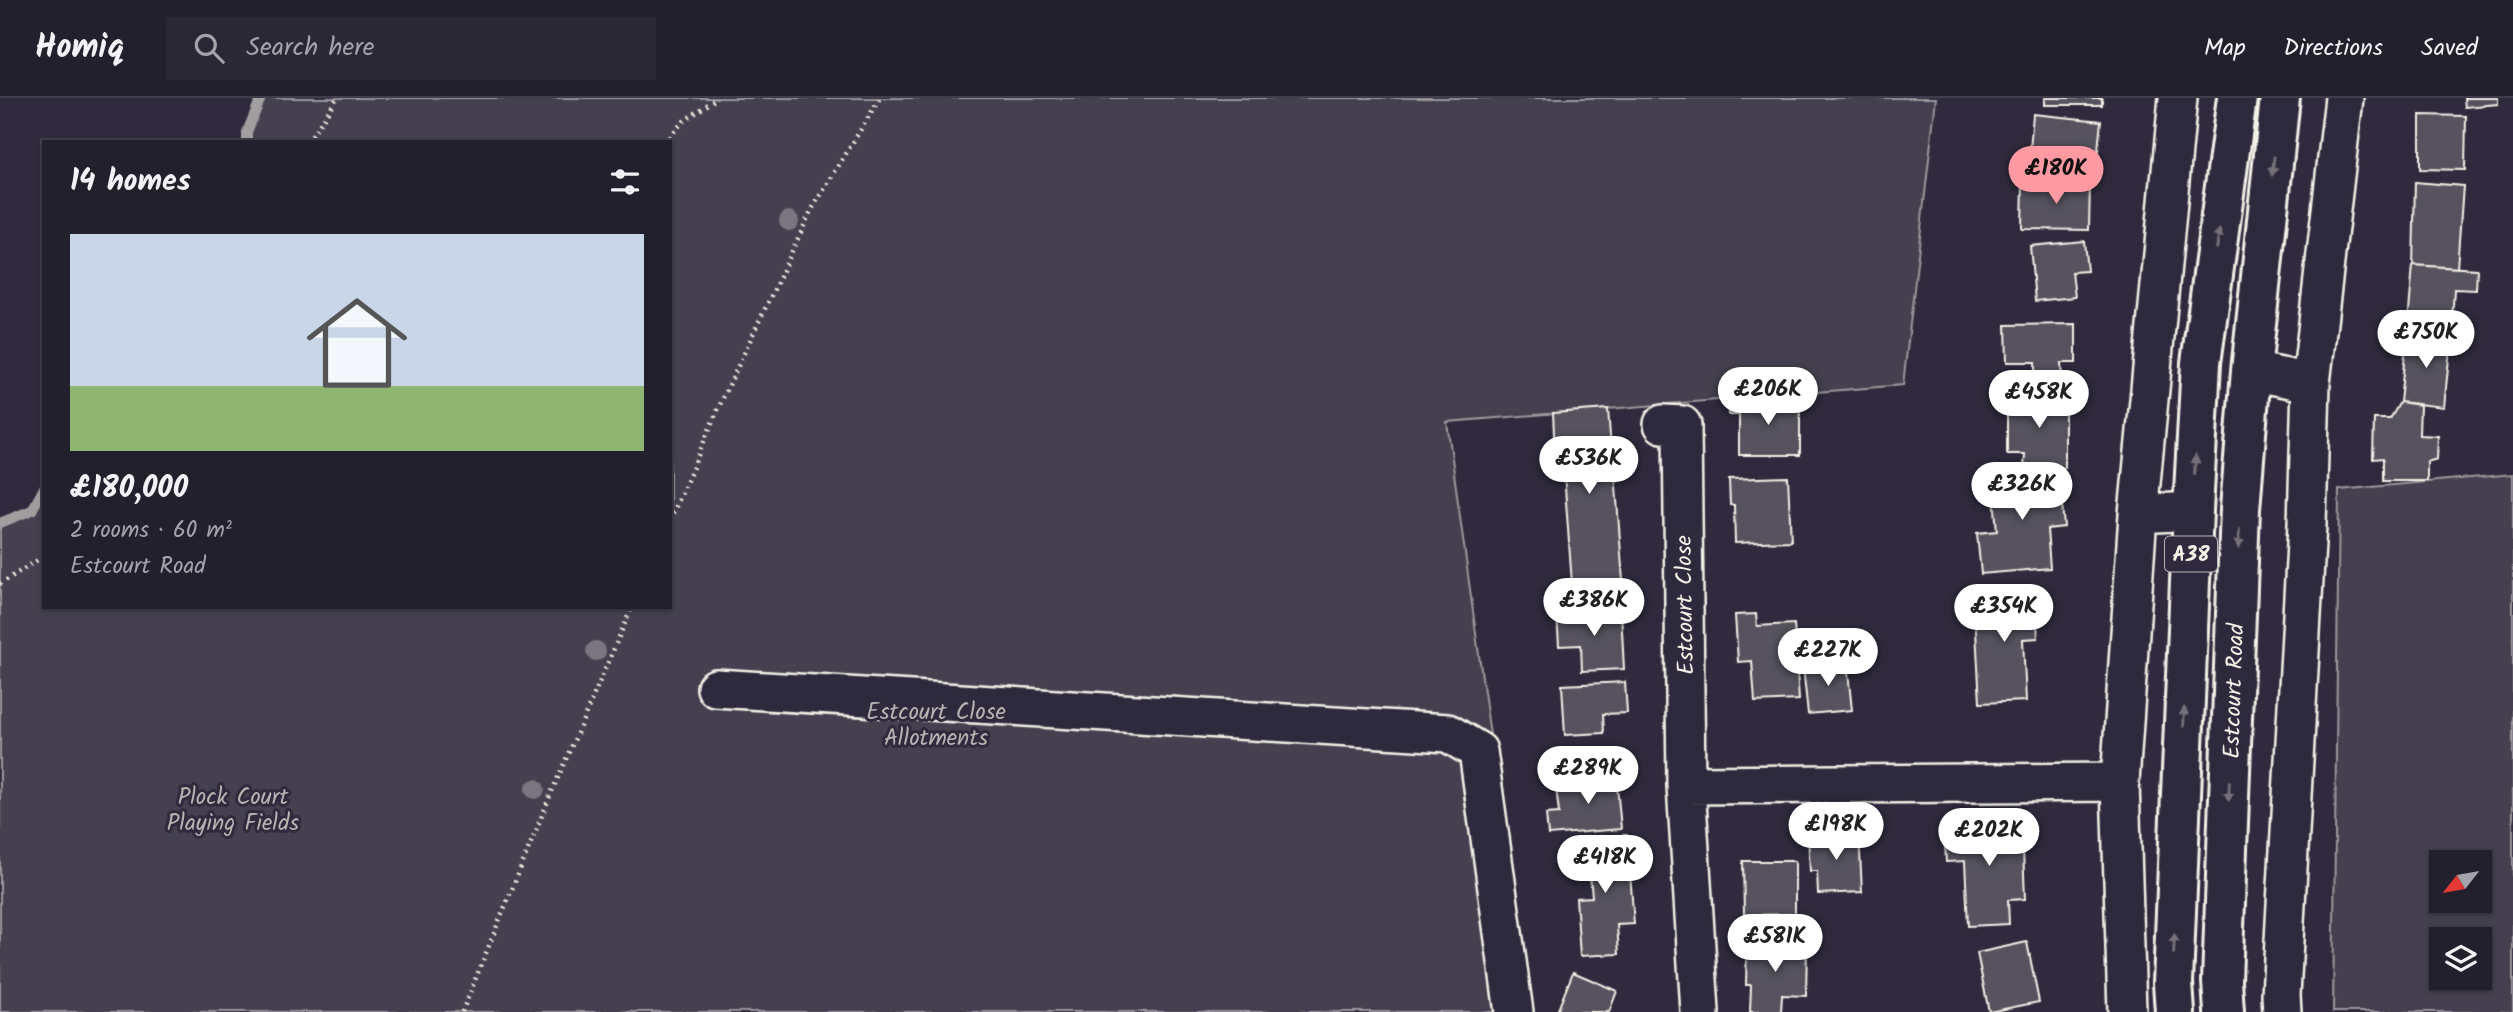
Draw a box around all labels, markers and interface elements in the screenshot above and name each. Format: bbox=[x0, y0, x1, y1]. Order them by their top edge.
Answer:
search box bbox=[166, 17, 656, 80]
text: Homiq bbox=[35, 22, 124, 75]
text: Search here bbox=[246, 27, 374, 69]
icon: search bbox=[190, 29, 228, 67]
text: Map bbox=[2204, 29, 2246, 68]
text: Directions bbox=[2284, 29, 2383, 68]
text: Saved bbox=[2421, 29, 2478, 68]
pin: £180K bbox=[2007, 146, 2105, 206]
text: £180K bbox=[2025, 151, 2088, 187]
one-way arrow bbox=[2267, 155, 2278, 177]
text: 14 homes bbox=[70, 158, 191, 206]
icon: filters bbox=[606, 163, 644, 201]
one-way arrow bbox=[2212, 227, 2223, 249]
icon: home bbox=[294, 280, 420, 406]
pin: £750K bbox=[2377, 310, 2475, 370]
text: £750K bbox=[2394, 315, 2458, 351]
pin: £206K bbox=[1719, 368, 1817, 427]
pin: £458K bbox=[1990, 370, 2088, 430]
text: £206K bbox=[1734, 372, 1802, 408]
text: £458K bbox=[2005, 375, 2073, 411]
pin: £536K bbox=[1540, 436, 1638, 496]
text: £536K bbox=[1555, 441, 1623, 477]
one-way arrow bbox=[2190, 454, 2201, 476]
pin: £326K bbox=[1973, 462, 2071, 522]
text: £180,000 bbox=[70, 465, 188, 513]
text: £326K bbox=[1987, 467, 2057, 503]
text: 2 rooms · 60 m² bbox=[70, 513, 232, 549]
one-way arrow bbox=[2233, 528, 2244, 550]
street label: Estcourt Close bbox=[1667, 535, 1705, 675]
road number: A38 bbox=[2165, 536, 2217, 572]
text: Estcourt Road bbox=[70, 549, 206, 585]
pin: £386K bbox=[1545, 578, 1643, 638]
text: £386K bbox=[1559, 583, 1629, 619]
pin: £354K bbox=[1955, 584, 2053, 644]
text: £354K bbox=[1970, 589, 2038, 625]
street label: Estcourt Road bbox=[2215, 622, 2255, 760]
pin: £227K bbox=[1779, 628, 1877, 688]
text: £227K bbox=[1794, 633, 1862, 669]
park label: Estcourt Close Allotments bbox=[866, 695, 1006, 757]
one-way arrow bbox=[2178, 705, 2189, 727]
pin: £289K bbox=[1539, 746, 1637, 806]
text: £289K bbox=[1553, 751, 1623, 787]
park label: Plock Court Playing Fields bbox=[167, 780, 299, 842]
one-way arrow bbox=[2224, 780, 2235, 802]
pin: £198K bbox=[1787, 802, 1885, 862]
text: £198K bbox=[1805, 807, 1867, 843]
pin: £202K bbox=[1940, 808, 2038, 868]
text: £202K bbox=[1954, 813, 2024, 849]
pin: £418K bbox=[1556, 836, 1654, 895]
text: £418K bbox=[1573, 840, 1637, 876]
north arrow bbox=[2429, 850, 2492, 914]
map controls bbox=[2429, 850, 2492, 990]
pin: £581K bbox=[1726, 914, 1824, 974]
text: £581K bbox=[1744, 919, 1806, 955]
button: layers bbox=[2429, 927, 2492, 990]
one-way arrow bbox=[2169, 933, 2180, 955]

